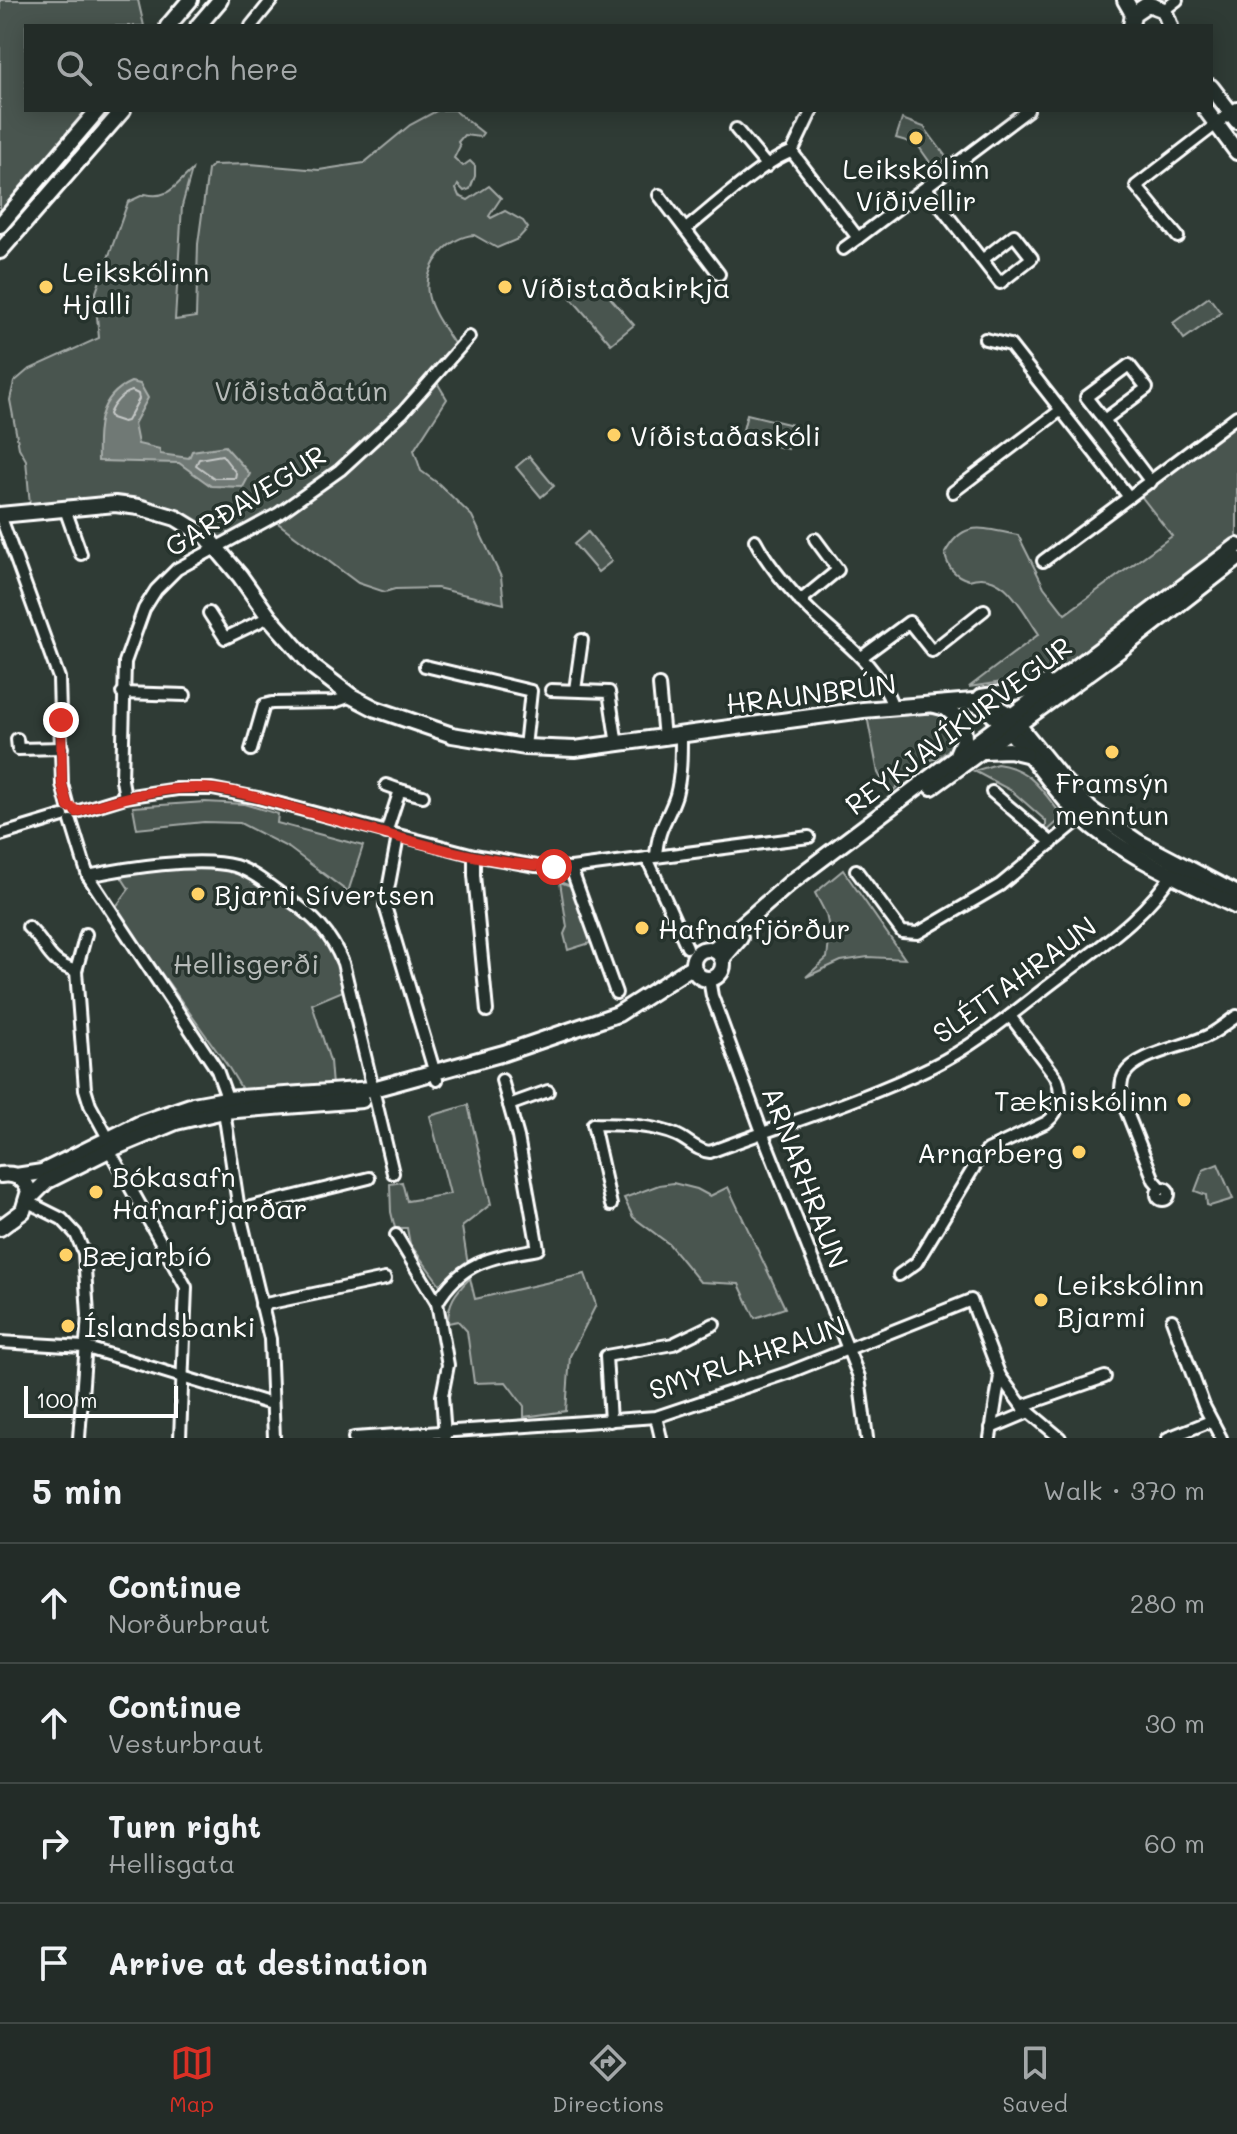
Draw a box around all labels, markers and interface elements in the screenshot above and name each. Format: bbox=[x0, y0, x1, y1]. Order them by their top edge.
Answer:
search box bbox=[24, 24, 1213, 112]
icon: search bbox=[52, 46, 96, 90]
text: Search here bbox=[116, 48, 299, 88]
marker: Leikskólinn Víðivellir bbox=[907, 129, 925, 147]
place label: Leikskólinn Víðivellir bbox=[842, 150, 990, 218]
place label: Leikskólinn Hjalli bbox=[62, 253, 209, 321]
place label: Víðistaðakirkja bbox=[521, 269, 730, 305]
marker: Leikskólinn Hjalli bbox=[37, 278, 55, 296]
marker: Víðistaðakirkja bbox=[496, 278, 514, 296]
park label: Víðistaðatún bbox=[214, 372, 388, 408]
place label: Víðistaðaskóli bbox=[630, 417, 821, 453]
marker: Víðistaðaskóli bbox=[605, 426, 623, 444]
street label: GARÐAVEGUR bbox=[158, 436, 332, 564]
street label: REYKJAVÍKURVEGUR bbox=[837, 628, 1079, 822]
street label: HRAUNBRÚN bbox=[724, 665, 898, 721]
route end bbox=[43, 702, 79, 738]
marker: Framsýn menntun bbox=[1103, 743, 1121, 761]
place label: Framsýn menntun bbox=[1055, 764, 1169, 832]
route start bbox=[536, 849, 572, 885]
place label: Bjarni Sívertsen bbox=[214, 876, 435, 912]
marker: Bjarni Sívertsen bbox=[189, 885, 207, 903]
street label: SLÉTTAHRAUN bbox=[925, 908, 1103, 1050]
place label: Hafnarfjörður bbox=[658, 910, 851, 946]
marker: Hafnarfjörður bbox=[633, 919, 651, 937]
park label: Hellisgerði bbox=[173, 945, 319, 981]
street label: ARNARHRAUN bbox=[755, 1081, 857, 1273]
place label: Tækniskólinn bbox=[994, 1082, 1168, 1118]
marker: Tækniskólinn bbox=[1175, 1091, 1193, 1109]
place label: Arnarberg bbox=[917, 1134, 1063, 1170]
marker: Arnarberg bbox=[1070, 1143, 1088, 1161]
place label: Bókasafn Hafnarfjarðar bbox=[112, 1158, 308, 1226]
marker: Bókasafn Hafnarfjarðar bbox=[87, 1183, 105, 1201]
place label: Bæjarbíó bbox=[82, 1237, 211, 1273]
marker: Bæjarbíó bbox=[57, 1246, 75, 1264]
place label: Leikskólinn Bjarmi bbox=[1057, 1266, 1204, 1334]
marker: Leikskólinn Bjarmi bbox=[1032, 1291, 1050, 1309]
street label: SMYRLAHRAUN bbox=[644, 1307, 850, 1407]
place label: Íslandsbanki bbox=[84, 1308, 255, 1344]
marker: Íslandsbanki bbox=[59, 1317, 77, 1335]
scale bar bbox=[24, 1382, 178, 1418]
text: 100 m bbox=[36, 1385, 98, 1414]
text: 5 min bbox=[32, 1468, 122, 1513]
text: Walk · 370 m bbox=[1043, 1473, 1205, 1507]
text: Continue bbox=[108, 1566, 241, 1606]
icon: ahead bbox=[32, 1581, 76, 1625]
text: 280 m bbox=[1130, 1586, 1205, 1620]
text: Norðurbraut bbox=[108, 1606, 270, 1640]
text: Continue bbox=[108, 1686, 241, 1726]
icon: ahead bbox=[32, 1701, 76, 1745]
text: 30 m bbox=[1145, 1706, 1205, 1740]
text: Vesturbraut bbox=[108, 1726, 264, 1760]
text: Turn right bbox=[108, 1806, 261, 1846]
icon: right bbox=[32, 1821, 76, 1865]
text: 60 m bbox=[1144, 1826, 1205, 1860]
text: Hellisgata bbox=[108, 1846, 235, 1880]
icon: arrive bbox=[32, 1941, 76, 1985]
text: Arrive at destination bbox=[108, 1943, 428, 1983]
tab: Map bbox=[169, 2041, 214, 2118]
tab: Directions bbox=[552, 2041, 664, 2118]
tab: Saved bbox=[1003, 2041, 1068, 2118]

